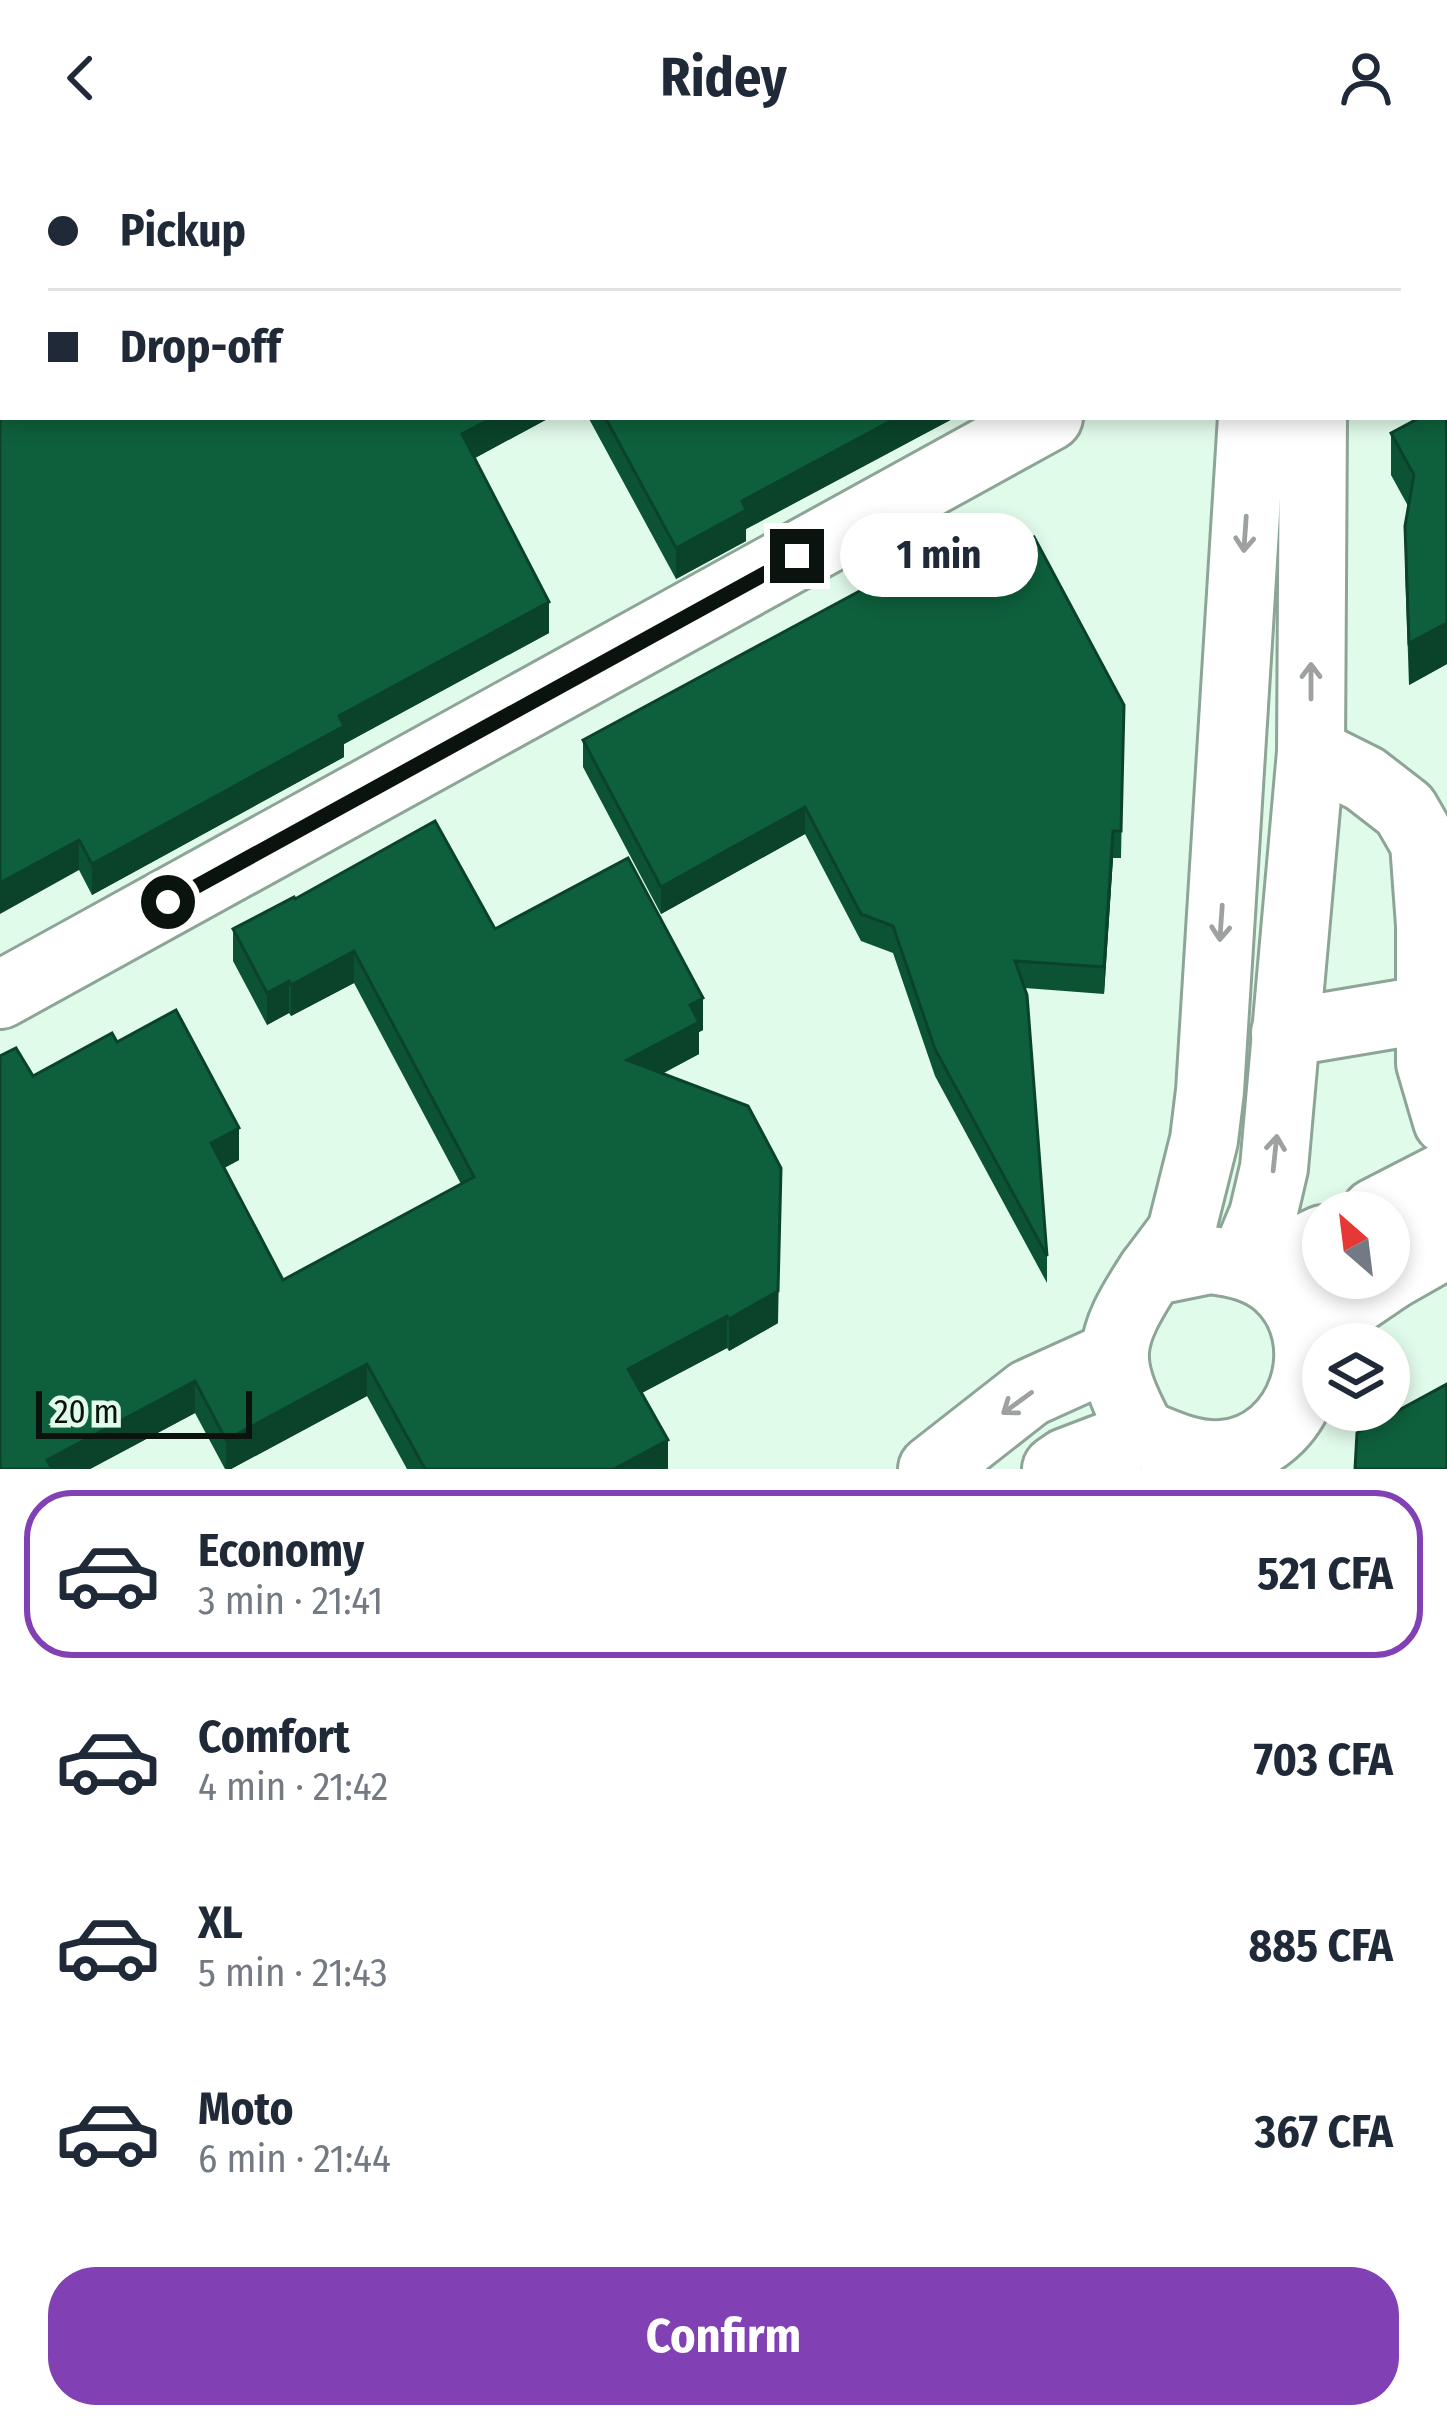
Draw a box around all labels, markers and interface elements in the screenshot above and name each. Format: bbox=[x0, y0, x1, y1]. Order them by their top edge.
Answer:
icon: back bbox=[48, 45, 114, 111]
icon: person bbox=[1333, 45, 1399, 111]
text: Ridey bbox=[660, 46, 787, 110]
text: Pickup bbox=[120, 204, 246, 258]
text: Drop-off bbox=[120, 320, 281, 374]
callout: 1 min bbox=[839, 514, 1037, 598]
one-way arrow bbox=[1233, 514, 1256, 553]
route end bbox=[770, 529, 824, 583]
text: 1 min bbox=[897, 532, 981, 578]
one-way arrow bbox=[1300, 662, 1323, 701]
route start bbox=[141, 875, 195, 929]
one-way arrow bbox=[1209, 903, 1232, 942]
one-way arrow bbox=[1264, 1134, 1286, 1173]
north arrow bbox=[1302, 1191, 1410, 1299]
map controls bbox=[1302, 1191, 1410, 1431]
button: layers bbox=[1302, 1323, 1410, 1431]
scale bar bbox=[36, 1385, 252, 1438]
one-way arrow bbox=[1001, 1390, 1034, 1415]
text: 20 m bbox=[54, 1392, 119, 1432]
icon: car bbox=[54, 1520, 162, 1628]
text: Economy bbox=[198, 1524, 364, 1578]
text: 521 CFA bbox=[1257, 1547, 1393, 1601]
text: 3 min · 21:41 bbox=[198, 1578, 383, 1624]
icon: car bbox=[54, 1706, 162, 1814]
text: Comfort bbox=[198, 1710, 350, 1764]
text: 703 CFA bbox=[1254, 1733, 1393, 1787]
text: 4 min · 21:42 bbox=[198, 1764, 388, 1810]
icon: car bbox=[54, 1892, 162, 2000]
text: XL bbox=[198, 1896, 243, 1950]
text: 885 CFA bbox=[1248, 1919, 1393, 1973]
text: 5 min · 21:43 bbox=[198, 1950, 388, 1996]
icon: car bbox=[54, 2078, 162, 2186]
text: Moto bbox=[198, 2082, 294, 2136]
text: 367 CFA bbox=[1255, 2105, 1393, 2159]
text: 6 min · 21:44 bbox=[198, 2136, 391, 2182]
button: Confirm bbox=[48, 2267, 1399, 2405]

